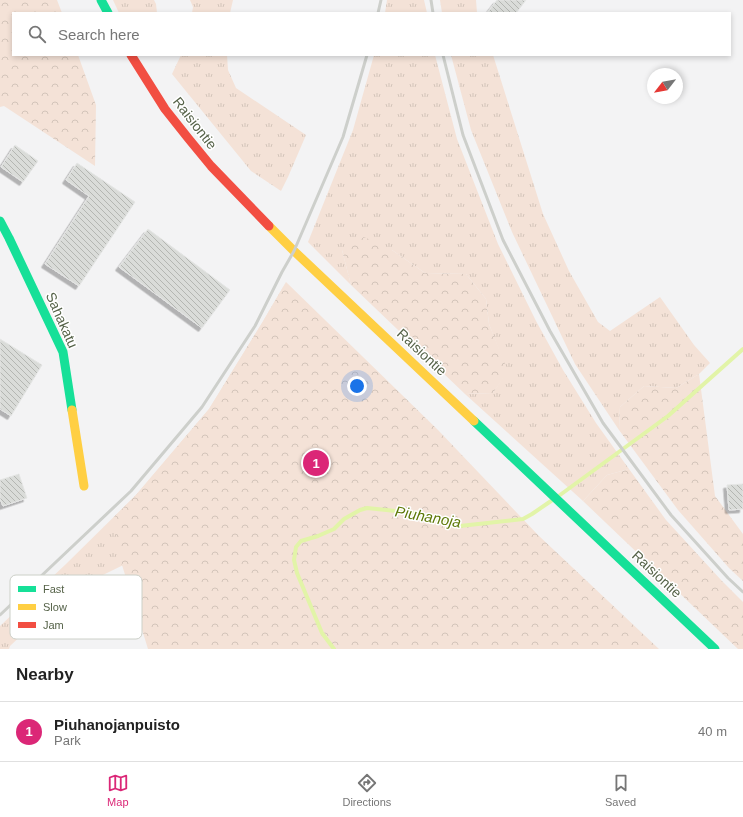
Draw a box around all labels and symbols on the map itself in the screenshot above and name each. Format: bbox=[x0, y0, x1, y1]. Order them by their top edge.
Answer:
north arrow bbox=[647, 68, 683, 104]
street label: Raisiontie bbox=[170, 94, 220, 152]
street label: Sahakatu bbox=[43, 290, 81, 350]
street label: Raisiontie bbox=[394, 325, 450, 379]
your location bbox=[347, 376, 367, 396]
pin: 1 bbox=[303, 448, 329, 478]
water label: Piuhanoja bbox=[394, 502, 462, 531]
street label: Raisiontie bbox=[629, 547, 685, 601]
legend bbox=[10, 575, 142, 639]
text: Fast bbox=[43, 583, 64, 595]
text: Slow bbox=[43, 601, 67, 613]
text: Jam bbox=[43, 619, 64, 631]

